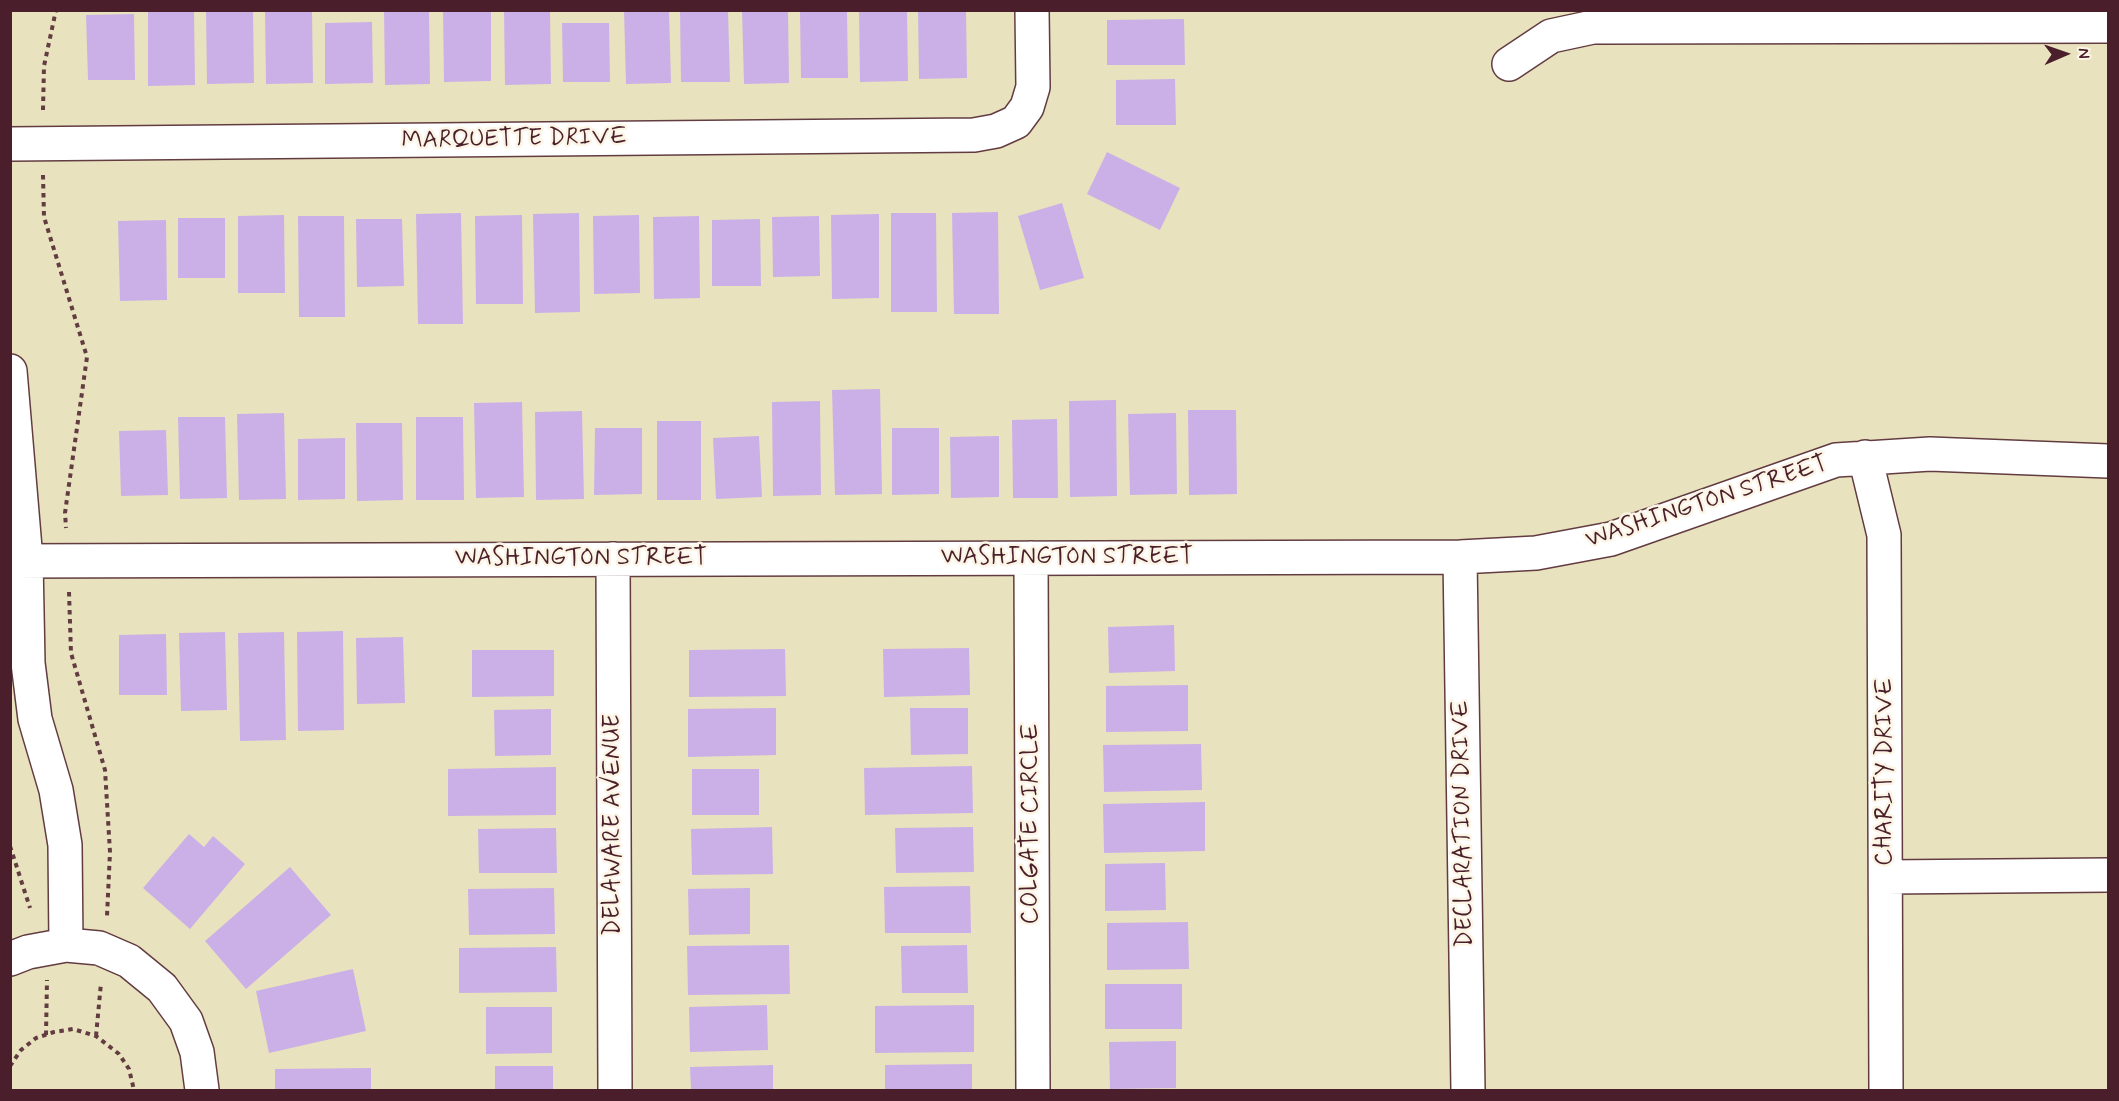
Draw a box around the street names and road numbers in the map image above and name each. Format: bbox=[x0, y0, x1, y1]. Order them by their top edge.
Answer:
street label: MARQUETTE DRIVE bbox=[401, 124, 627, 156]
street label: WASHINGTON STREET bbox=[1583, 450, 1831, 556]
street label: WASHINGTON STREET bbox=[941, 544, 1193, 572]
street label: WASHINGTON STREET bbox=[455, 545, 707, 573]
street label: CHARITY DRIVE bbox=[1872, 678, 1900, 866]
street label: DECLARATION DRIVE bbox=[1447, 700, 1481, 948]
street label: DELAWARE AVENUE bbox=[600, 714, 628, 936]
street label: COLGATE CIRCLE bbox=[1018, 723, 1046, 925]

